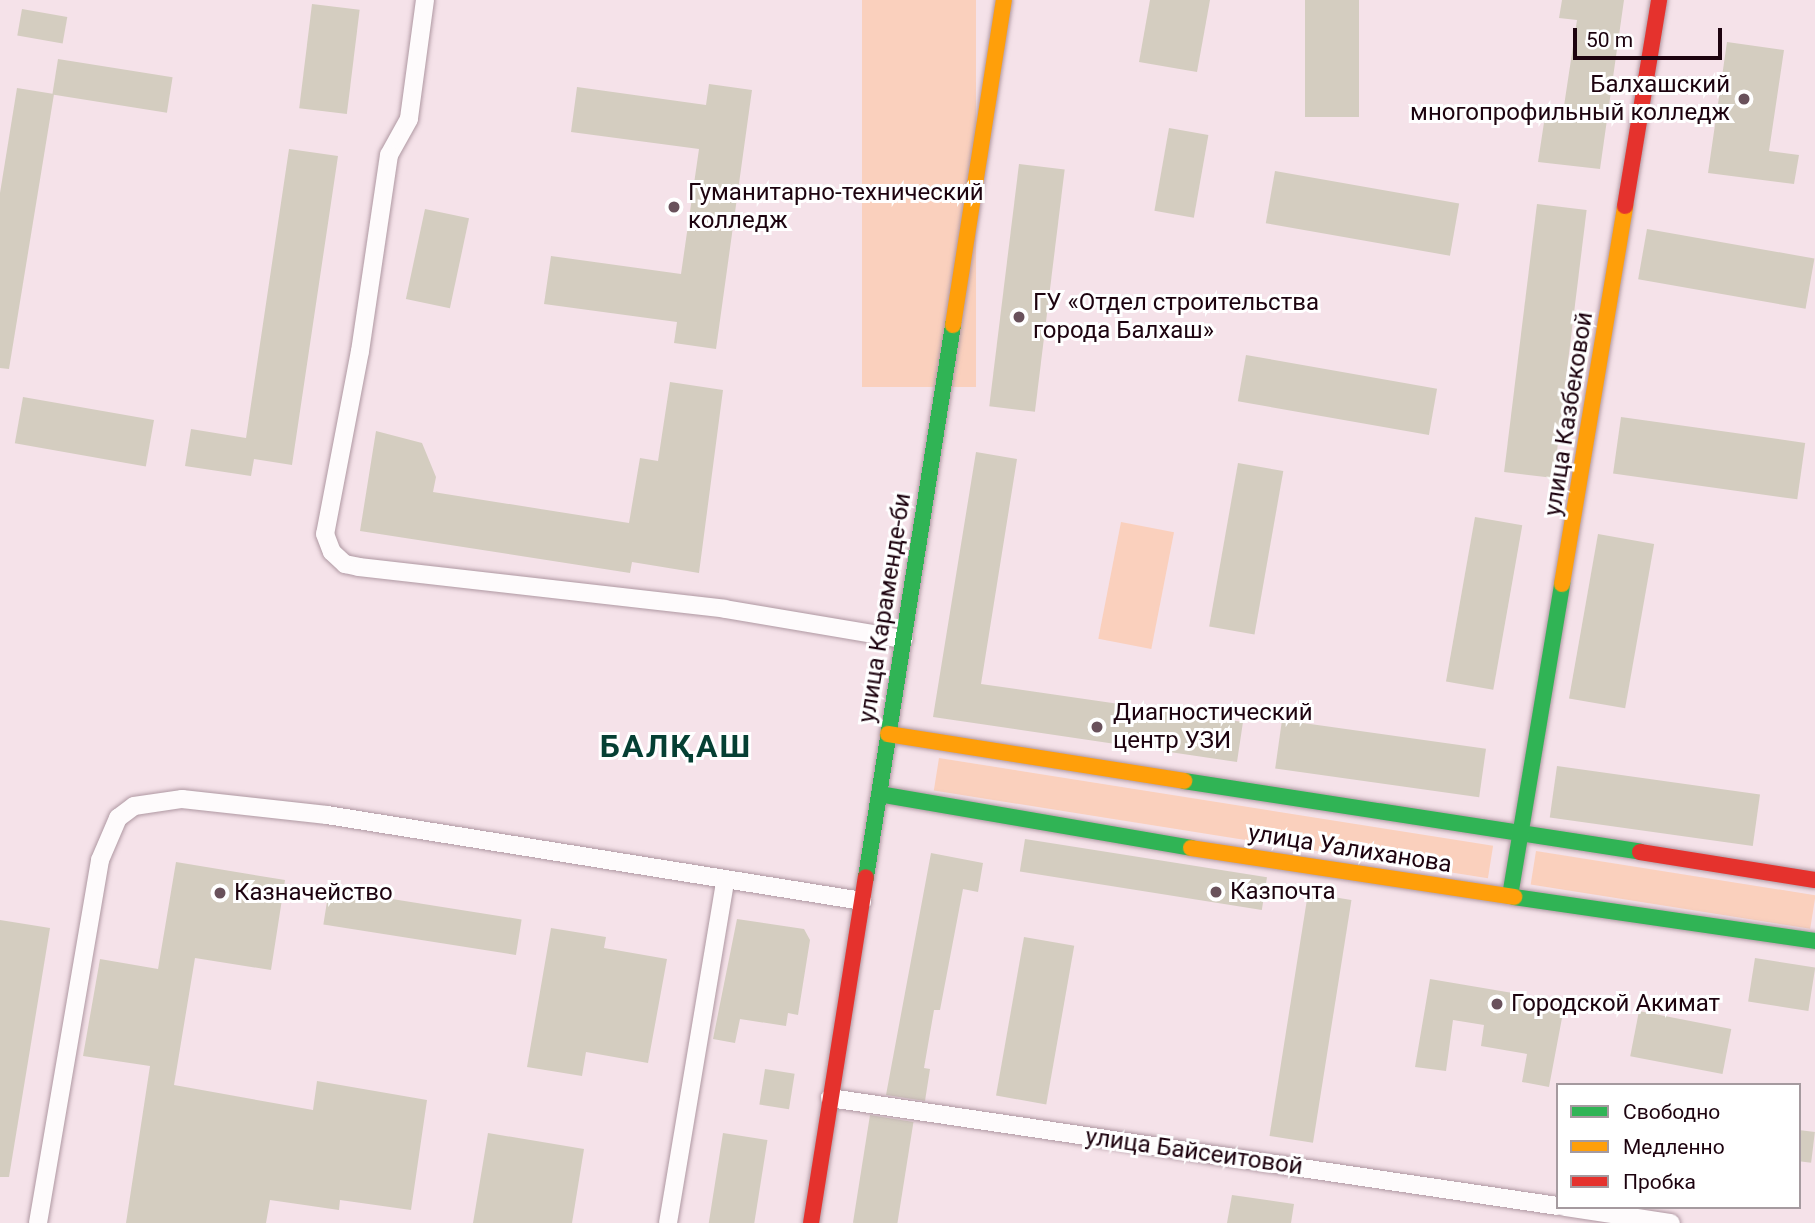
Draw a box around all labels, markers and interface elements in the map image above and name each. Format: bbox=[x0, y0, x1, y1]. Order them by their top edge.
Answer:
scale bar bbox=[1577, 14, 1726, 58]
text: 50 m bbox=[1586, 28, 1633, 52]
place label: Балхашский многопрофильный колледж bbox=[1410, 71, 1730, 127]
marker: Балхашский многопрофильный колледж bbox=[1736, 91, 1752, 107]
place label: Гуманитарно-технический колледж bbox=[688, 179, 984, 235]
marker: Гуманитарно-технический колледж bbox=[666, 199, 682, 215]
place label: ГУ «Отдел строительства города Балхаш» bbox=[1033, 289, 1319, 345]
marker: ГУ «Отдел строительства города Балхаш» bbox=[1011, 309, 1027, 325]
street label: улица Казбековой bbox=[1539, 310, 1599, 518]
street label: улица Караменде-би bbox=[853, 491, 917, 725]
place label: Диагностический центр УЗИ bbox=[1113, 699, 1313, 755]
marker: Диагностический центр УЗИ bbox=[1087, 717, 1107, 737]
district label: БАЛҚАШ bbox=[601, 727, 751, 765]
street label: улица Уалиханова bbox=[1246, 819, 1454, 879]
place label: Казпочта bbox=[1230, 878, 1336, 906]
place label: Казначейство bbox=[234, 879, 393, 907]
marker: Казпочта bbox=[1208, 884, 1224, 900]
marker: Казначейство bbox=[212, 885, 228, 901]
place label: Городской Акимат bbox=[1511, 990, 1720, 1018]
marker: Городской Акимат bbox=[1489, 996, 1505, 1012]
legend bbox=[1556, 1083, 1801, 1209]
text: Свободно bbox=[1623, 1100, 1720, 1124]
street label: улица Байсеитовой bbox=[1084, 1122, 1304, 1182]
text: Медленно bbox=[1623, 1135, 1725, 1159]
text: Пробка bbox=[1623, 1170, 1696, 1194]

